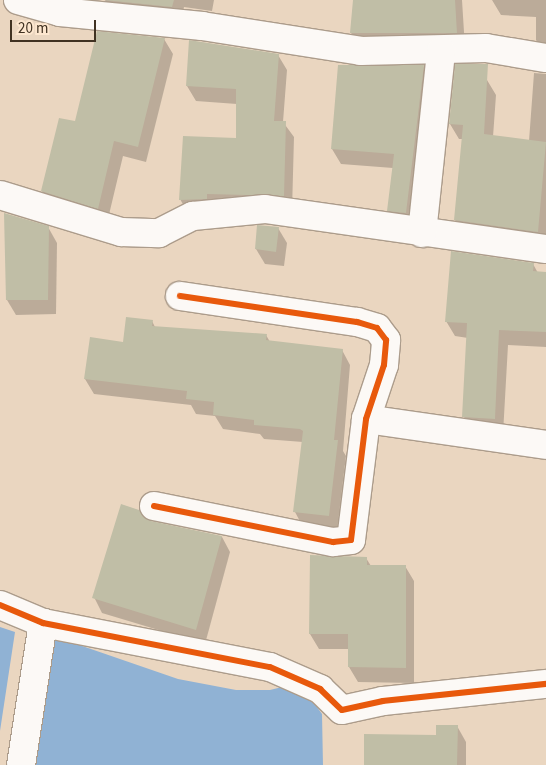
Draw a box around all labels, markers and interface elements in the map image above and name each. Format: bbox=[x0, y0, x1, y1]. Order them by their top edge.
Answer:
scale bar bbox=[12, 10, 99, 42]
text: 20 m bbox=[18, 18, 48, 39]

